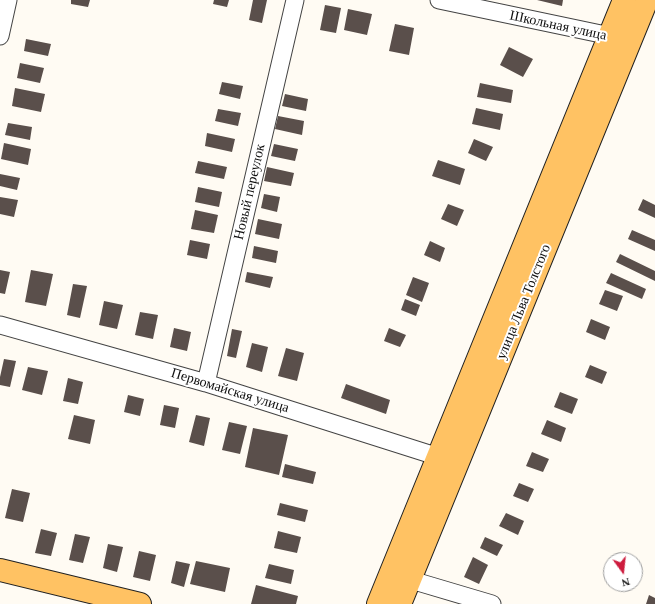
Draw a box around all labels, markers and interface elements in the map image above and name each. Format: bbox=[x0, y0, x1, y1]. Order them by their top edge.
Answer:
street label: Школьная улица bbox=[508, 8, 608, 44]
street label: Новый переулок bbox=[231, 142, 269, 242]
street label: улица Льва Толстого bbox=[493, 242, 555, 362]
street label: Первомайская улица bbox=[169, 365, 291, 417]
north arrow bbox=[603, 552, 643, 592]
text: N bbox=[620, 576, 631, 589]

